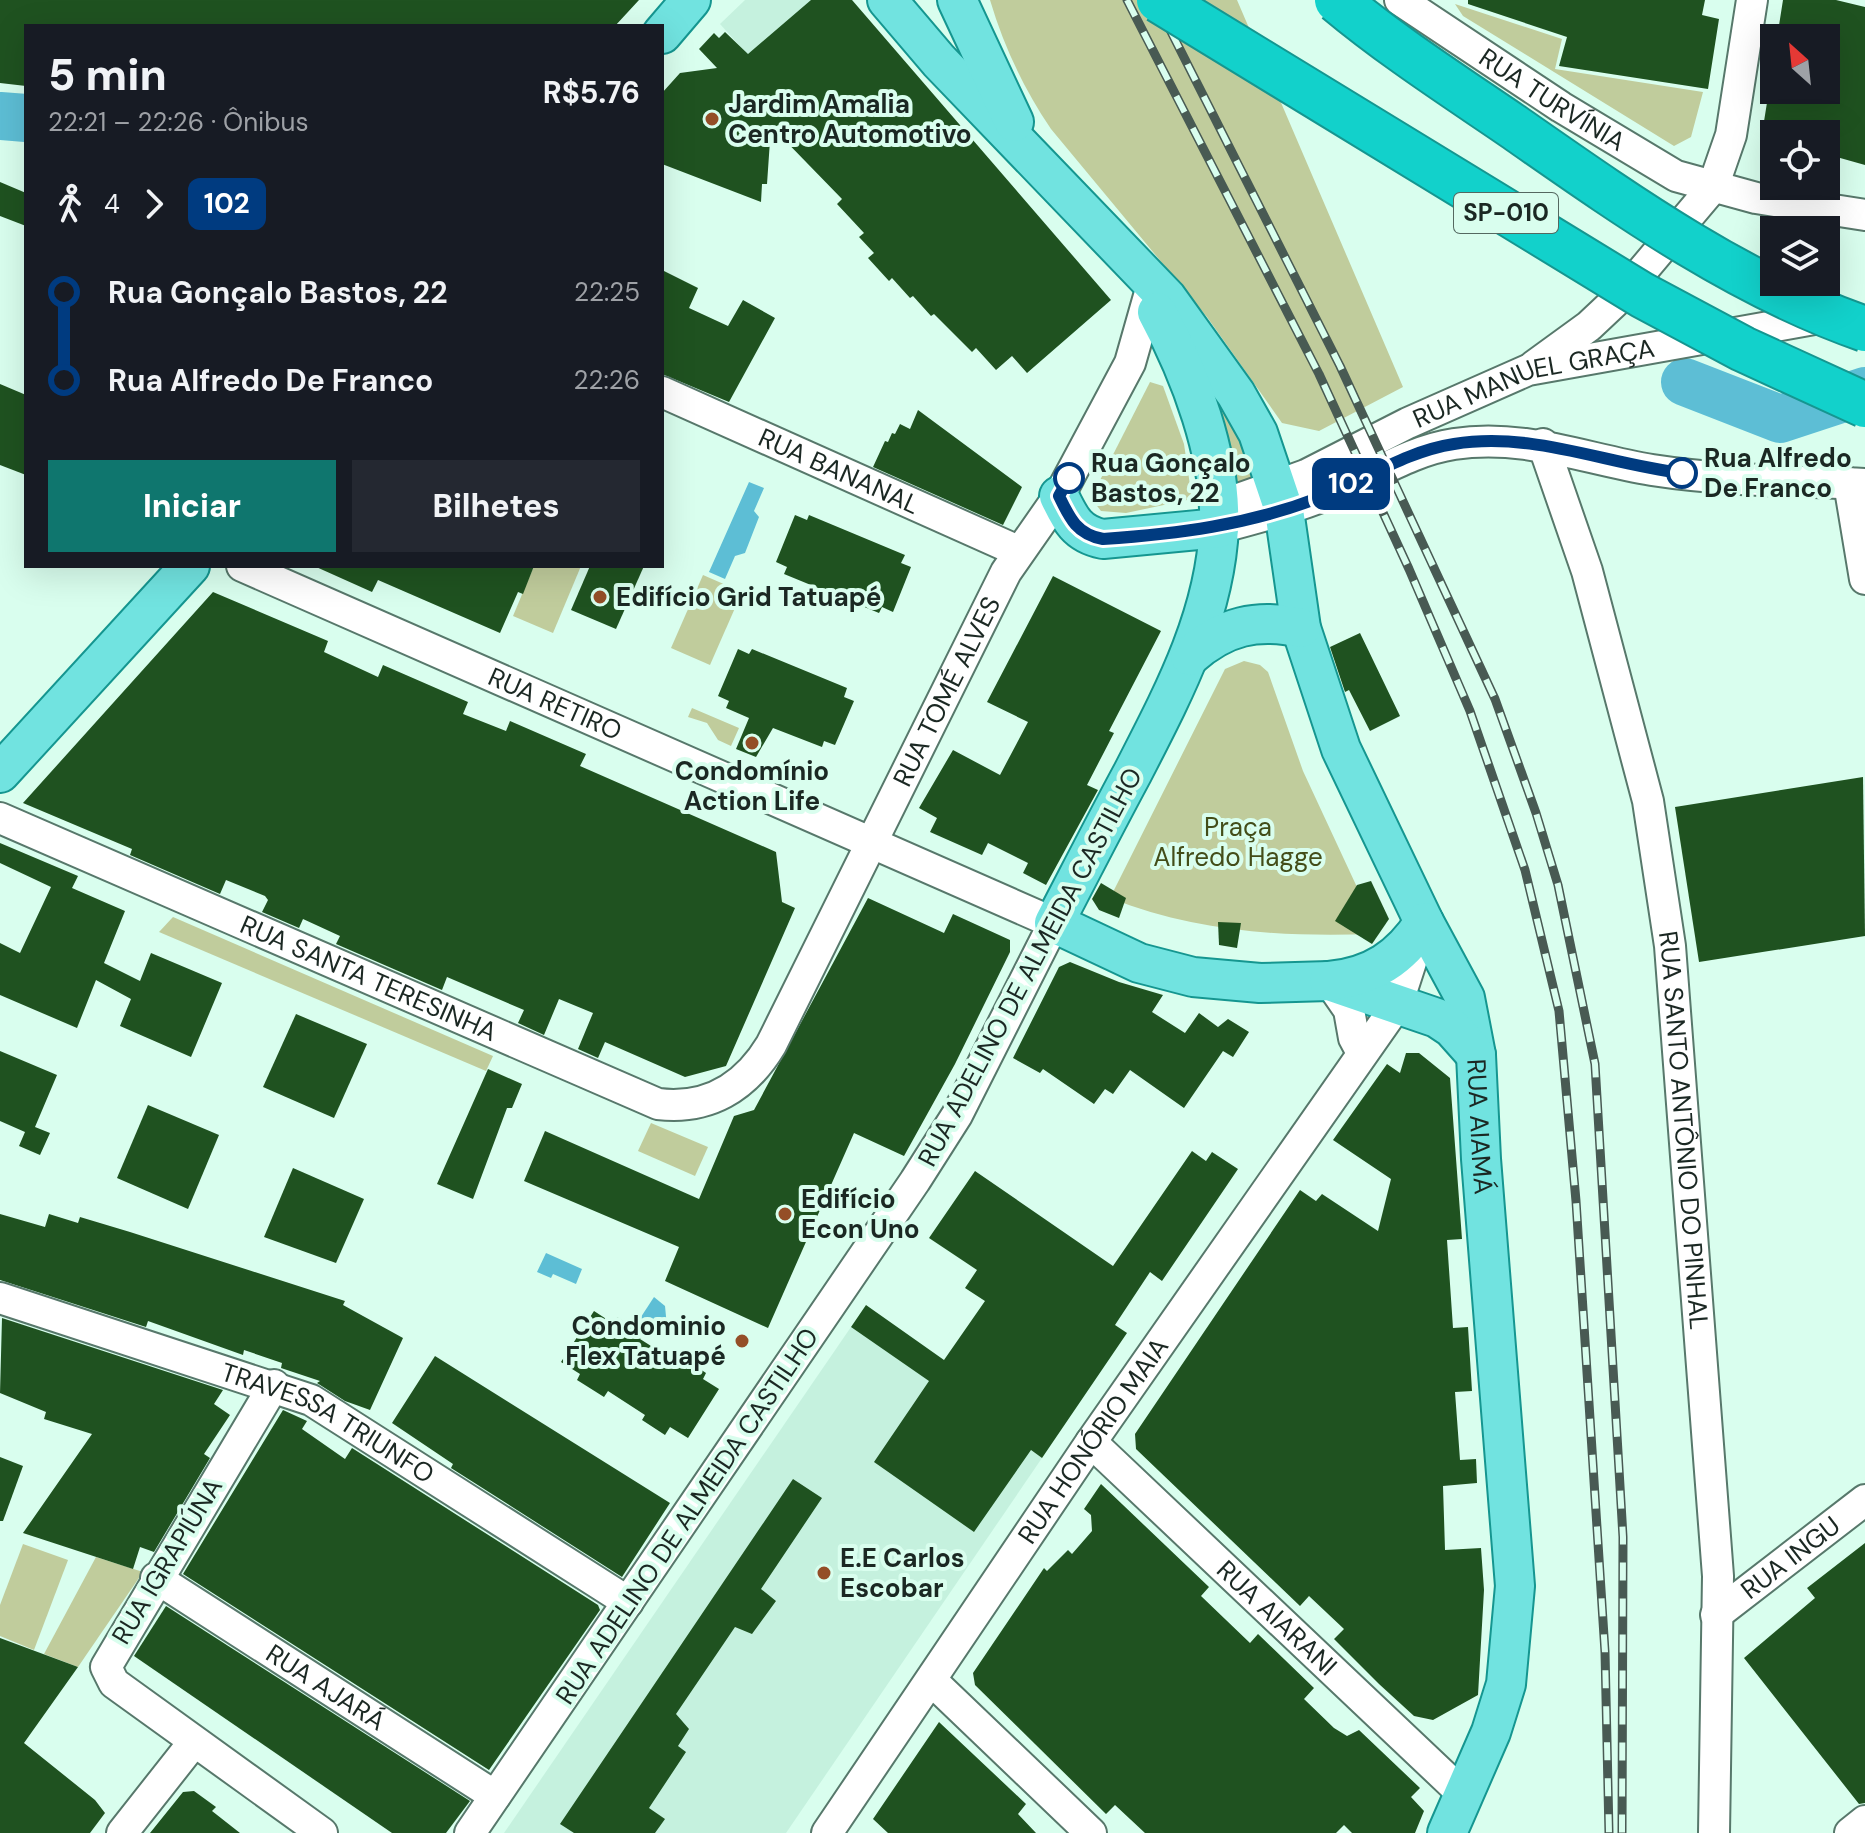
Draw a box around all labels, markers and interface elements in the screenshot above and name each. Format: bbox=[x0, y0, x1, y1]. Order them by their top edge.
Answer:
north arrow bbox=[1760, 24, 1840, 104]
map controls bbox=[1760, 24, 1840, 296]
street label: RUA TURVÍNIA bbox=[1473, 40, 1632, 159]
text: 5 min bbox=[48, 46, 167, 104]
text: R$5.76 bbox=[543, 73, 640, 112]
place label: Jardim Amalia Centro Automotivo bbox=[728, 87, 972, 151]
text: 22:21 – 22:26 · Ônibus bbox=[48, 105, 309, 139]
marker: Jardim Amalia Centro Automotivo bbox=[703, 110, 721, 128]
button: locate bbox=[1760, 120, 1840, 200]
icon: walk bbox=[48, 182, 92, 226]
icon: forward bbox=[132, 182, 176, 226]
text: 102 bbox=[204, 185, 250, 222]
text: 4 bbox=[104, 187, 120, 221]
road number: SP-010 bbox=[1454, 193, 1558, 233]
button: layers bbox=[1760, 216, 1840, 296]
text: Rua Gonçalo Bastos, 22 bbox=[108, 273, 448, 312]
text: 22:25 bbox=[574, 275, 640, 309]
street label: RUA MANUEL GRAÇA bbox=[1408, 331, 1657, 436]
text: Rua Alfredo De Franco bbox=[108, 361, 433, 400]
text: 22:26 bbox=[573, 363, 640, 397]
street label: RUA BANANAL bbox=[753, 420, 925, 522]
place label: Rua Alfredo De Franco bbox=[1704, 441, 1852, 505]
place label: Rua Gonçalo Bastos, 22 bbox=[1091, 446, 1251, 510]
line badge: 102 bbox=[1305, 458, 1397, 510]
marker: Rua Alfredo De Franco bbox=[1667, 458, 1697, 488]
button: Iniciar bbox=[48, 460, 336, 552]
button: Bilhetes bbox=[352, 460, 640, 552]
marker: Rua Gonçalo Bastos, 22 bbox=[1054, 463, 1084, 493]
text: 102 bbox=[1328, 465, 1374, 502]
place label: Edifício Grid Tatuapé bbox=[616, 580, 881, 614]
marker: Edifício Grid Tatuapé bbox=[591, 588, 609, 606]
street label: RUA TOMÉ ALVES bbox=[885, 591, 1008, 792]
street label: RUA RETIRO bbox=[483, 659, 627, 748]
marker: Condomínio Action Life bbox=[743, 734, 761, 752]
place label: Condomínio Action Life bbox=[675, 754, 829, 818]
street label: RUA ADELINO DE ALMEIDA CASTILHO bbox=[910, 762, 1150, 1172]
park label: Praça Alfredo Hagge bbox=[1153, 810, 1323, 874]
street label: RUA SANTA TERESINHA bbox=[235, 908, 502, 1049]
street label: RUA SANTO ANTÔNIO DO PINHAL bbox=[1651, 929, 1716, 1331]
street label: RUA AIAMÁ bbox=[1459, 1058, 1501, 1196]
place label: Edifício Econ Uno bbox=[801, 1182, 920, 1246]
marker: Edifício Econ Uno bbox=[776, 1205, 794, 1223]
place label: Condominio Flex Tatuapé bbox=[565, 1309, 726, 1373]
street label: RUA ADELINO DE ALMEIDA CASTILHO bbox=[548, 1321, 826, 1711]
street label: RUA HONÓRIO MAIA bbox=[1010, 1331, 1176, 1550]
marker: Condominio Flex Tatuapé bbox=[733, 1332, 751, 1350]
street label: TRAVESSA TRIUNFO bbox=[217, 1355, 441, 1491]
street label: RUA IGRAPIÚNA bbox=[104, 1472, 230, 1650]
street label: RUA INGU bbox=[1734, 1508, 1847, 1607]
place label: E.E Carlos Escobar bbox=[840, 1541, 965, 1605]
street label: RUA AIARANI bbox=[1210, 1553, 1344, 1683]
marker: E.E Carlos Escobar bbox=[815, 1564, 833, 1582]
street label: RUA AJARÁ bbox=[260, 1636, 392, 1738]

